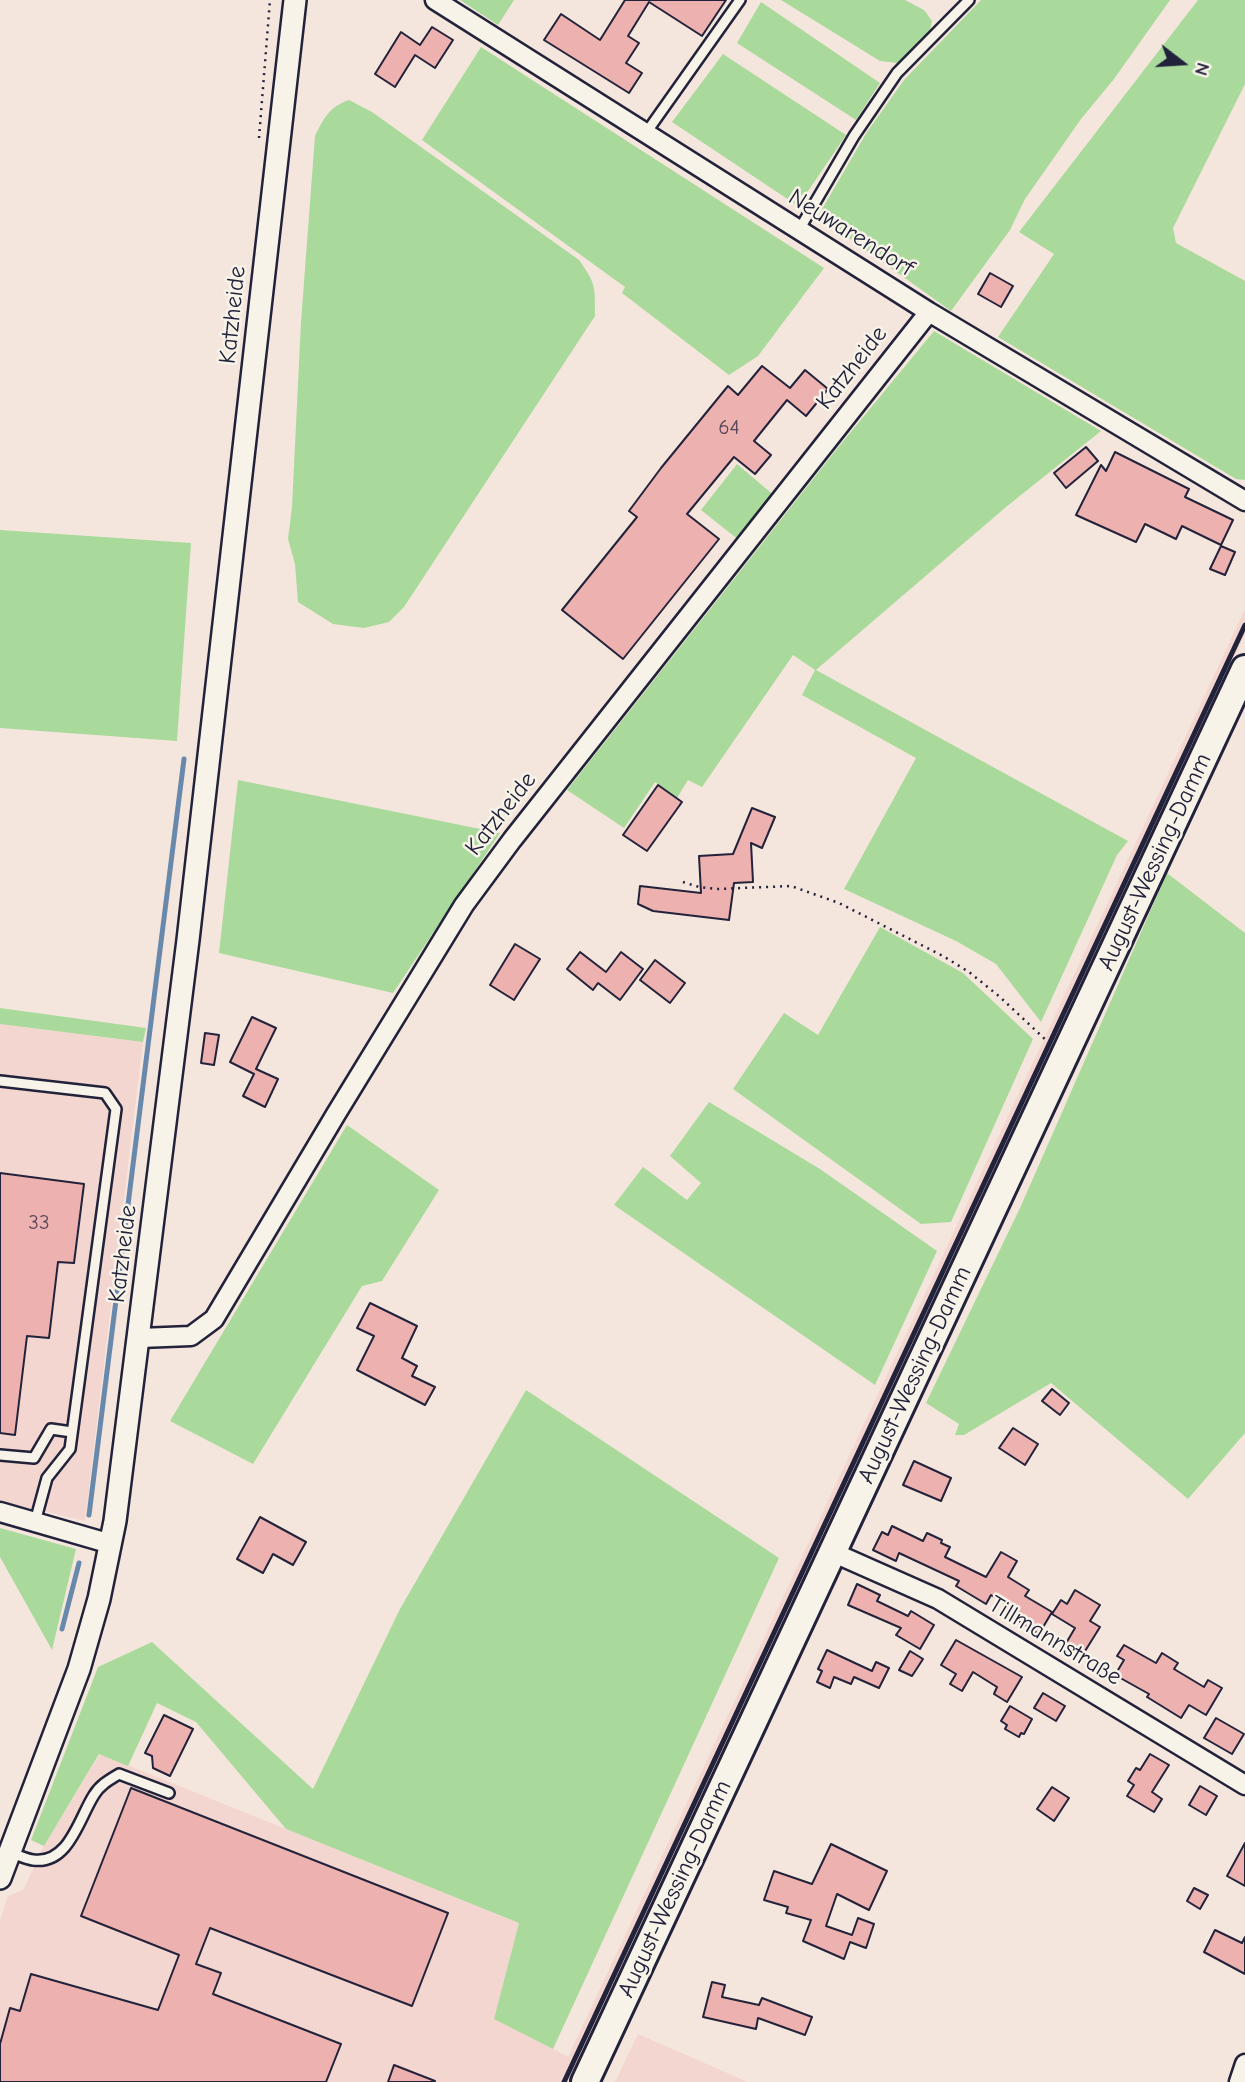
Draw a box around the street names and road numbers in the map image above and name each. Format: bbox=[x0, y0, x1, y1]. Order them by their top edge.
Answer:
street label: Neuwarendorf bbox=[783, 183, 919, 283]
street label: Katzheide bbox=[214, 265, 252, 365]
street label: Katzheide bbox=[810, 320, 894, 416]
street label: August-Wessing-Damm bbox=[1092, 749, 1218, 975]
street label: Katzheide bbox=[459, 766, 543, 862]
street label: Katzheide bbox=[103, 1204, 143, 1304]
street label: August-Wessing-Damm bbox=[852, 1262, 978, 1488]
street label: Tillmannstraße bbox=[983, 1590, 1127, 1692]
street label: August-Wessing-Damm bbox=[612, 1776, 738, 2002]

